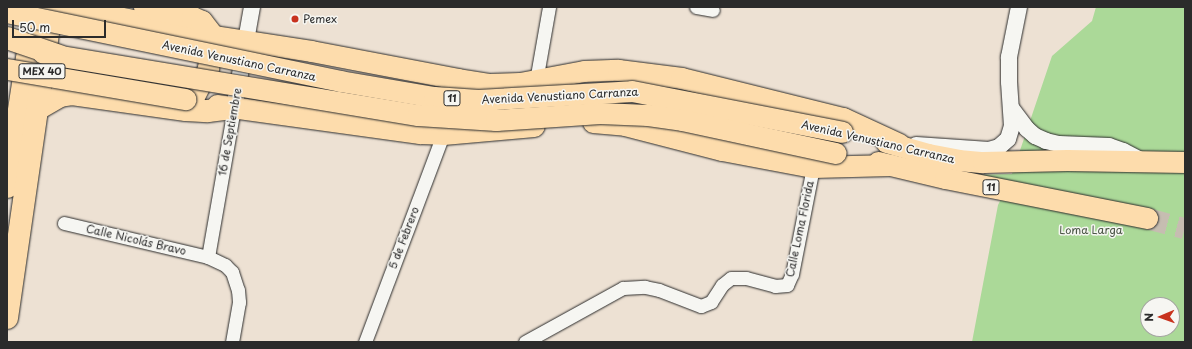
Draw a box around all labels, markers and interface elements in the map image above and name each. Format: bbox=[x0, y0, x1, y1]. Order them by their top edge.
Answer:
scale bar bbox=[14, 12, 108, 38]
place label: Pemex bbox=[303, 12, 337, 26]
marker: Pemex bbox=[290, 14, 300, 24]
text: 50 m bbox=[19, 18, 50, 36]
street label: Avenida Venustiano Carranza bbox=[161, 38, 317, 84]
road number: MEX 40 bbox=[18, 63, 66, 79]
street label: Avenida Venustiano Carranza bbox=[481, 85, 639, 107]
street label: 16 de Septiembre bbox=[216, 86, 244, 178]
road number: 11 bbox=[443, 90, 461, 106]
street label: Avenida Venustiano Carranza bbox=[800, 118, 956, 166]
street label: Calle Loma Florida bbox=[783, 179, 817, 279]
road number: 11 bbox=[982, 179, 1000, 195]
street label: 5 de Febrero bbox=[386, 205, 422, 271]
street label: Calle Nicolás Bravo bbox=[84, 222, 188, 258]
park label: Loma Larga bbox=[1059, 223, 1123, 237]
north arrow bbox=[1140, 297, 1180, 337]
text: N bbox=[1140, 313, 1157, 322]

